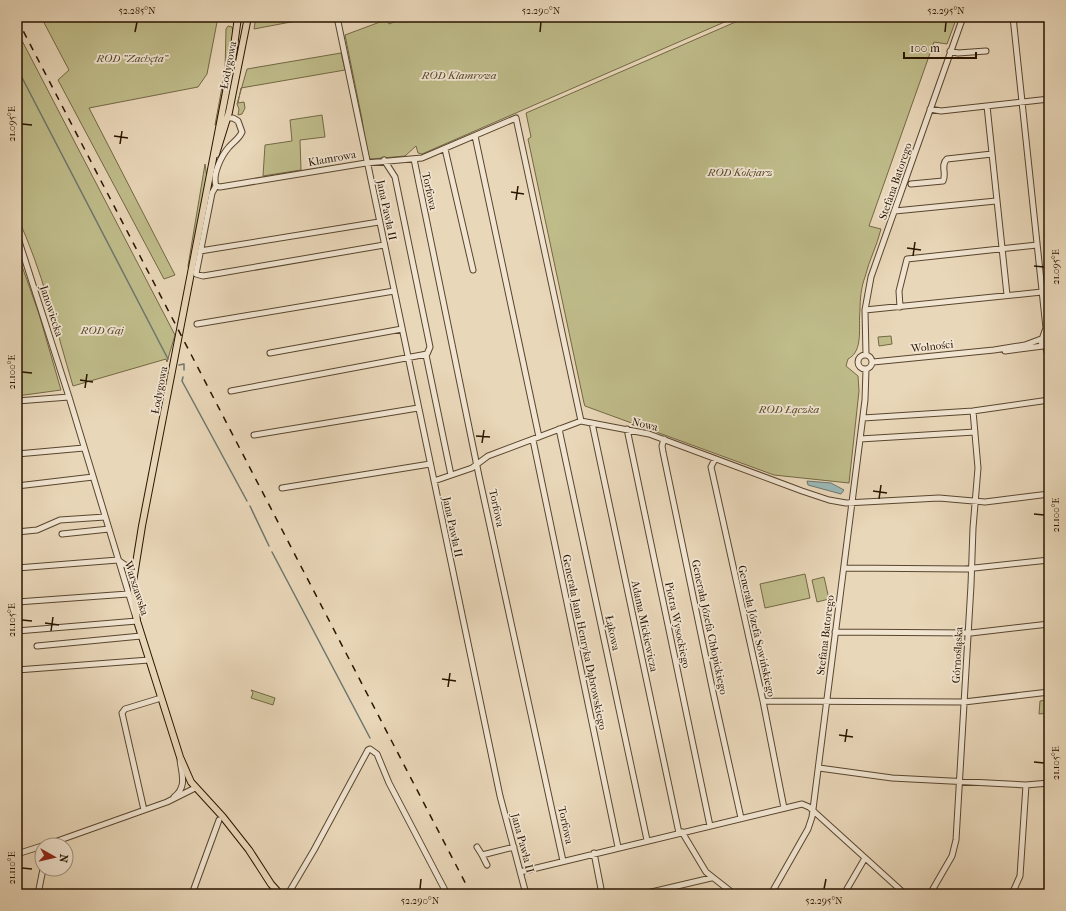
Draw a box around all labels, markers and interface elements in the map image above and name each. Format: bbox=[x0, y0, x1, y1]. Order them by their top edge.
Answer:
text: 52.285°N bbox=[118, 5, 156, 17]
text: 52.290°N bbox=[522, 5, 561, 17]
text: 52.295°N bbox=[927, 5, 965, 17]
scale bar bbox=[904, 34, 976, 60]
street label: Łodygowa bbox=[218, 39, 240, 90]
text: 100 m bbox=[910, 41, 940, 55]
park label: ROD "Zachęta" bbox=[95, 52, 169, 65]
park label: ROD Klamrowa bbox=[421, 69, 497, 82]
text: 21.095°E bbox=[6, 106, 18, 142]
street label: Stefana Batorego bbox=[876, 140, 915, 221]
street label: Klamrowa bbox=[307, 148, 358, 169]
park label: ROD Kolejarz bbox=[706, 166, 773, 179]
street label: Torfowa bbox=[419, 171, 440, 212]
street label: Jana Pawła II bbox=[374, 178, 399, 242]
text: 21.095°E bbox=[1050, 249, 1062, 285]
street label: Janowiecka bbox=[37, 283, 66, 339]
park label: ROD Gaj bbox=[79, 324, 125, 337]
street label: Wolności bbox=[909, 338, 955, 355]
text: 21.100°E bbox=[6, 355, 18, 389]
street label: Łodygowa bbox=[149, 364, 171, 415]
park label: ROD Łączka bbox=[758, 403, 820, 416]
street label: Nowa bbox=[630, 415, 660, 434]
street label: Torfowa bbox=[486, 488, 507, 529]
street label: Jana Pawła II bbox=[440, 495, 465, 559]
text: 21.100°E bbox=[1050, 498, 1062, 532]
street label: Generała Jana Henryka Dąbrowskiego bbox=[560, 553, 610, 731]
street label: Warszawska bbox=[121, 558, 152, 618]
street label: Generała Józefa Chłopickiego bbox=[689, 558, 730, 696]
street label: Generała Józefa Sowińskiego bbox=[735, 564, 778, 699]
street label: Adama Mickiewicza bbox=[628, 578, 661, 674]
street label: Piotra Wysockiego bbox=[662, 581, 693, 670]
street label: Stefana Batorego bbox=[814, 594, 837, 676]
text: 21.105°E bbox=[6, 603, 18, 637]
street label: Łąkowa bbox=[602, 614, 623, 653]
street label: Górnośląska bbox=[950, 625, 966, 684]
text: 21.105°E bbox=[1050, 746, 1062, 780]
street label: Torfowa bbox=[555, 805, 576, 846]
street label: Jana Pawła II bbox=[508, 811, 537, 875]
north arrow bbox=[34, 837, 74, 877]
text: 21.110°E bbox=[6, 852, 18, 885]
text: N bbox=[56, 853, 70, 864]
text: 52.290°N bbox=[401, 895, 440, 907]
text: 52.295°N bbox=[805, 895, 843, 907]

